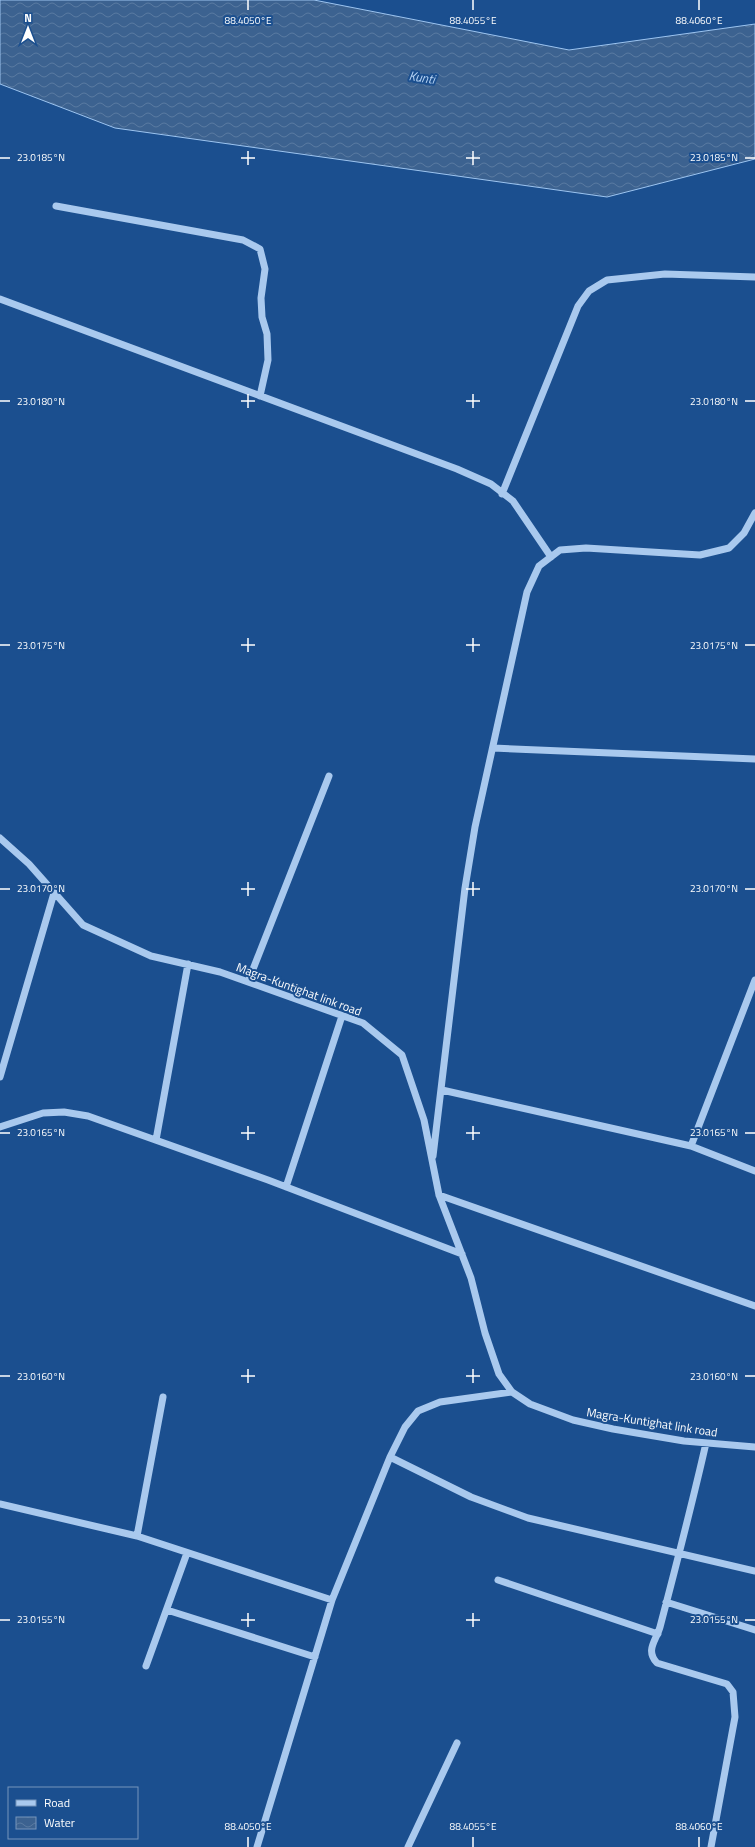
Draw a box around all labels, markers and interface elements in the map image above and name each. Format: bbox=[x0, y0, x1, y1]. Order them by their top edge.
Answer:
north arrow bbox=[8, 8, 48, 48]
text: N bbox=[24, 10, 32, 26]
text: 88.4050°E bbox=[225, 13, 272, 28]
text: 88.4055°E bbox=[450, 13, 497, 28]
text: 88.4060°E bbox=[676, 13, 723, 28]
water label: Kunti bbox=[407, 65, 438, 89]
text: 23.0185°N bbox=[17, 150, 65, 165]
text: 23.0185°N bbox=[690, 150, 738, 165]
text: 23.0180°N bbox=[17, 394, 65, 409]
text: 23.0180°N bbox=[690, 394, 738, 409]
text: 23.0175°N bbox=[17, 638, 65, 653]
text: 23.0175°N bbox=[690, 638, 738, 653]
text: 23.0170°N bbox=[17, 881, 65, 896]
text: 23.0170°N bbox=[690, 881, 738, 896]
street label: Magra-Kuntighat link road bbox=[234, 957, 364, 1021]
text: 23.0165°N bbox=[17, 1125, 65, 1140]
text: 23.0165°N bbox=[690, 1125, 738, 1140]
text: 23.0160°N bbox=[17, 1369, 65, 1384]
text: 23.0160°N bbox=[690, 1369, 738, 1384]
street label: Magra-Kuntighat link road bbox=[585, 1402, 719, 1442]
text: 23.0155°N bbox=[17, 1612, 65, 1627]
text: 23.0155°N bbox=[690, 1612, 738, 1627]
legend bbox=[8, 1787, 138, 1839]
text: Road bbox=[44, 1793, 70, 1812]
text: Water bbox=[44, 1813, 75, 1832]
text: 88.4050°E bbox=[225, 1819, 272, 1834]
text: 88.4055°E bbox=[450, 1819, 497, 1834]
text: 88.4060°E bbox=[676, 1819, 723, 1834]

